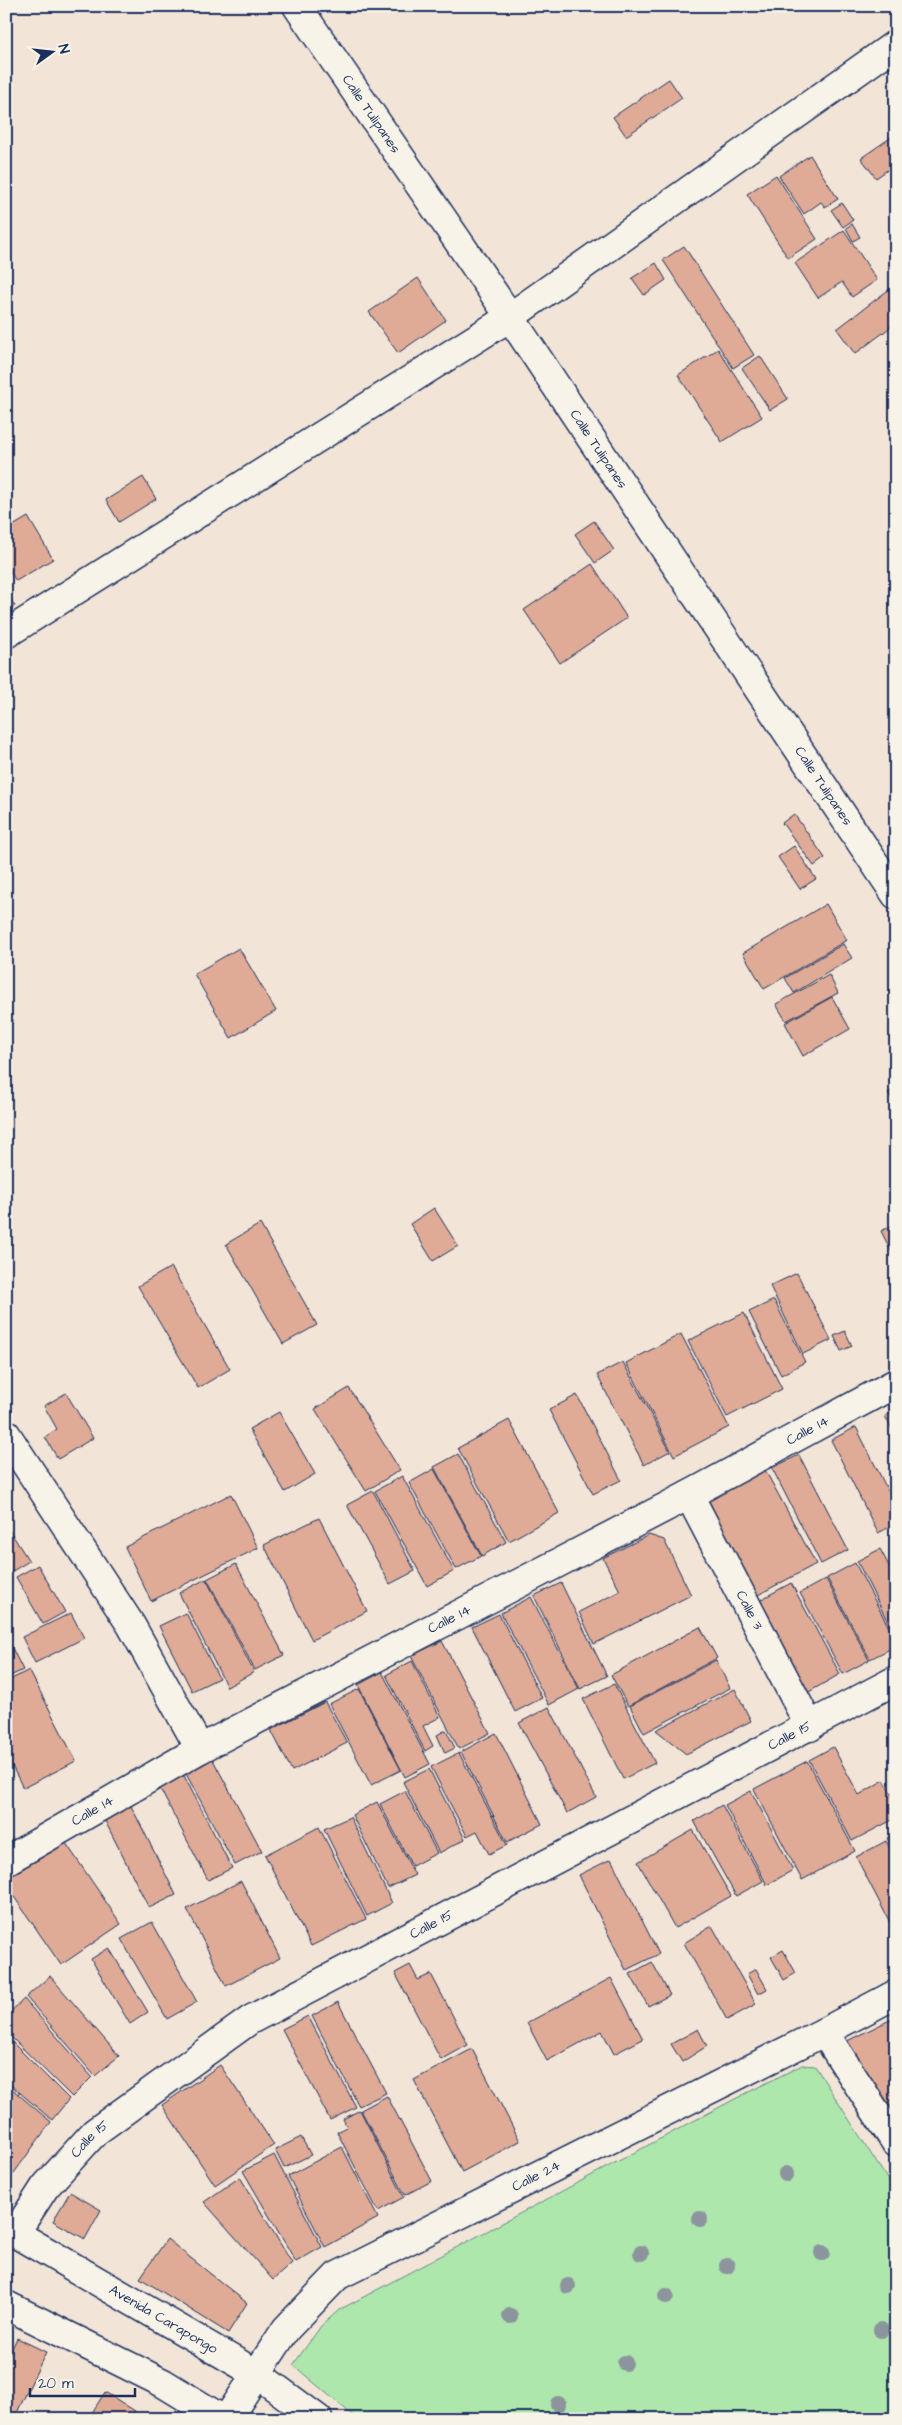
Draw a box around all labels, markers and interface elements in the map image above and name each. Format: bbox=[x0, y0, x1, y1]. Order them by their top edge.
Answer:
north arrow bbox=[28, 28, 78, 78]
text: N bbox=[53, 42, 74, 56]
street label: Calle Tulipanes bbox=[337, 71, 405, 157]
street label: Calle Tulipanes bbox=[565, 406, 632, 493]
street label: Calle Tulipanes bbox=[790, 743, 857, 830]
street label: Calle 14 bbox=[783, 1411, 833, 1451]
street label: Calle 3 bbox=[731, 1587, 768, 1633]
street label: Calle 14 bbox=[424, 1600, 475, 1639]
street label: Calle 15 bbox=[765, 1716, 815, 1756]
street label: Calle 14 bbox=[68, 1791, 118, 1831]
street label: Calle 15 bbox=[406, 1905, 457, 1944]
street label: Calle 15 bbox=[66, 2115, 113, 2162]
street label: Calle 24 bbox=[508, 2155, 564, 2197]
street label: Avenida Carapongo bbox=[105, 2280, 221, 2359]
scale bar bbox=[30, 2365, 135, 2397]
text: 20 m bbox=[38, 2373, 74, 2394]

